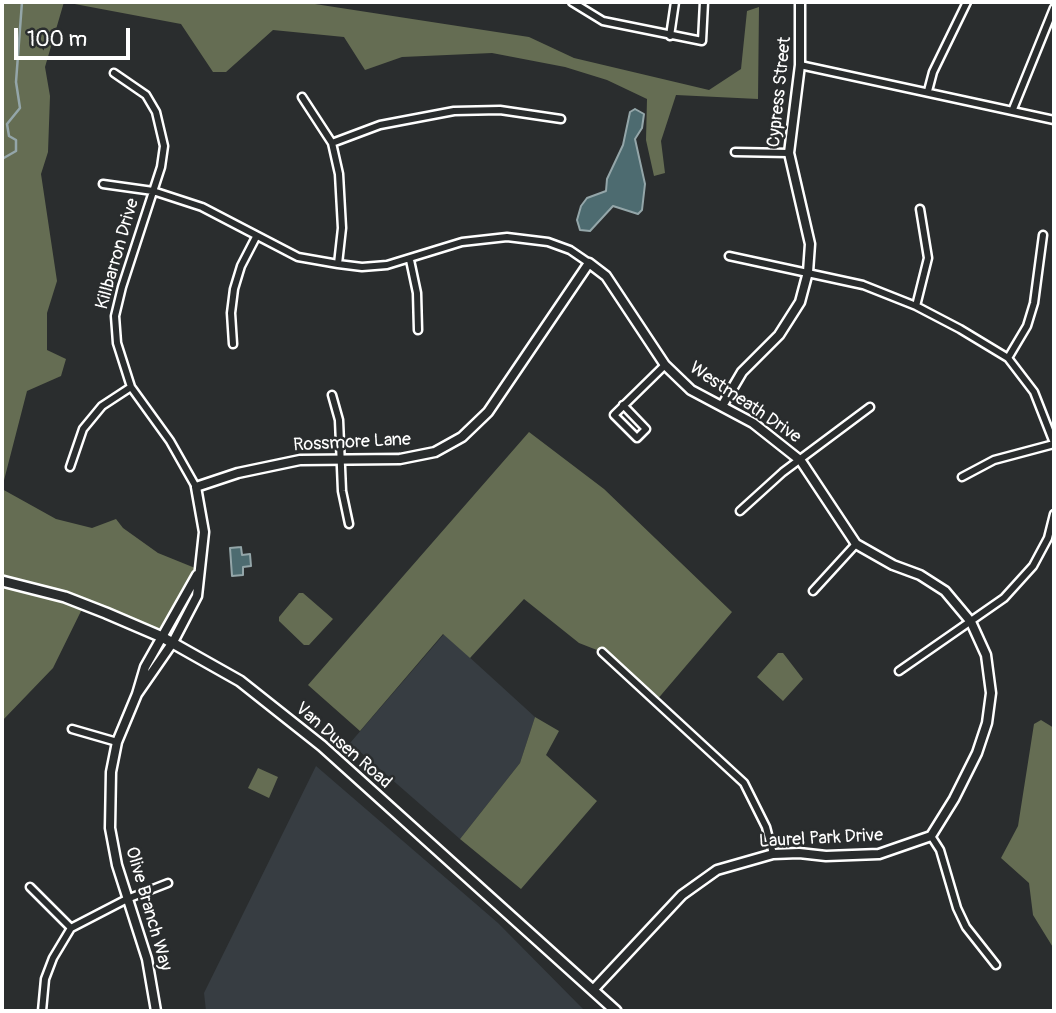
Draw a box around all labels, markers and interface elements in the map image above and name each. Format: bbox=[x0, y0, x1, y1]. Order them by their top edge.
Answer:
scale bar bbox=[18, 14, 133, 58]
text: 100 m bbox=[27, 26, 87, 53]
street label: Cypress Street bbox=[763, 36, 797, 148]
street label: Killbarron Drive bbox=[92, 196, 144, 312]
street label: Westmeath Drive bbox=[685, 358, 805, 448]
street label: Rossmore Lane bbox=[293, 429, 411, 457]
street label: Van Dusen Road bbox=[290, 698, 396, 794]
street label: Laurel Park Drive bbox=[758, 825, 884, 853]
street label: Olive Branch Way bbox=[120, 845, 176, 973]

